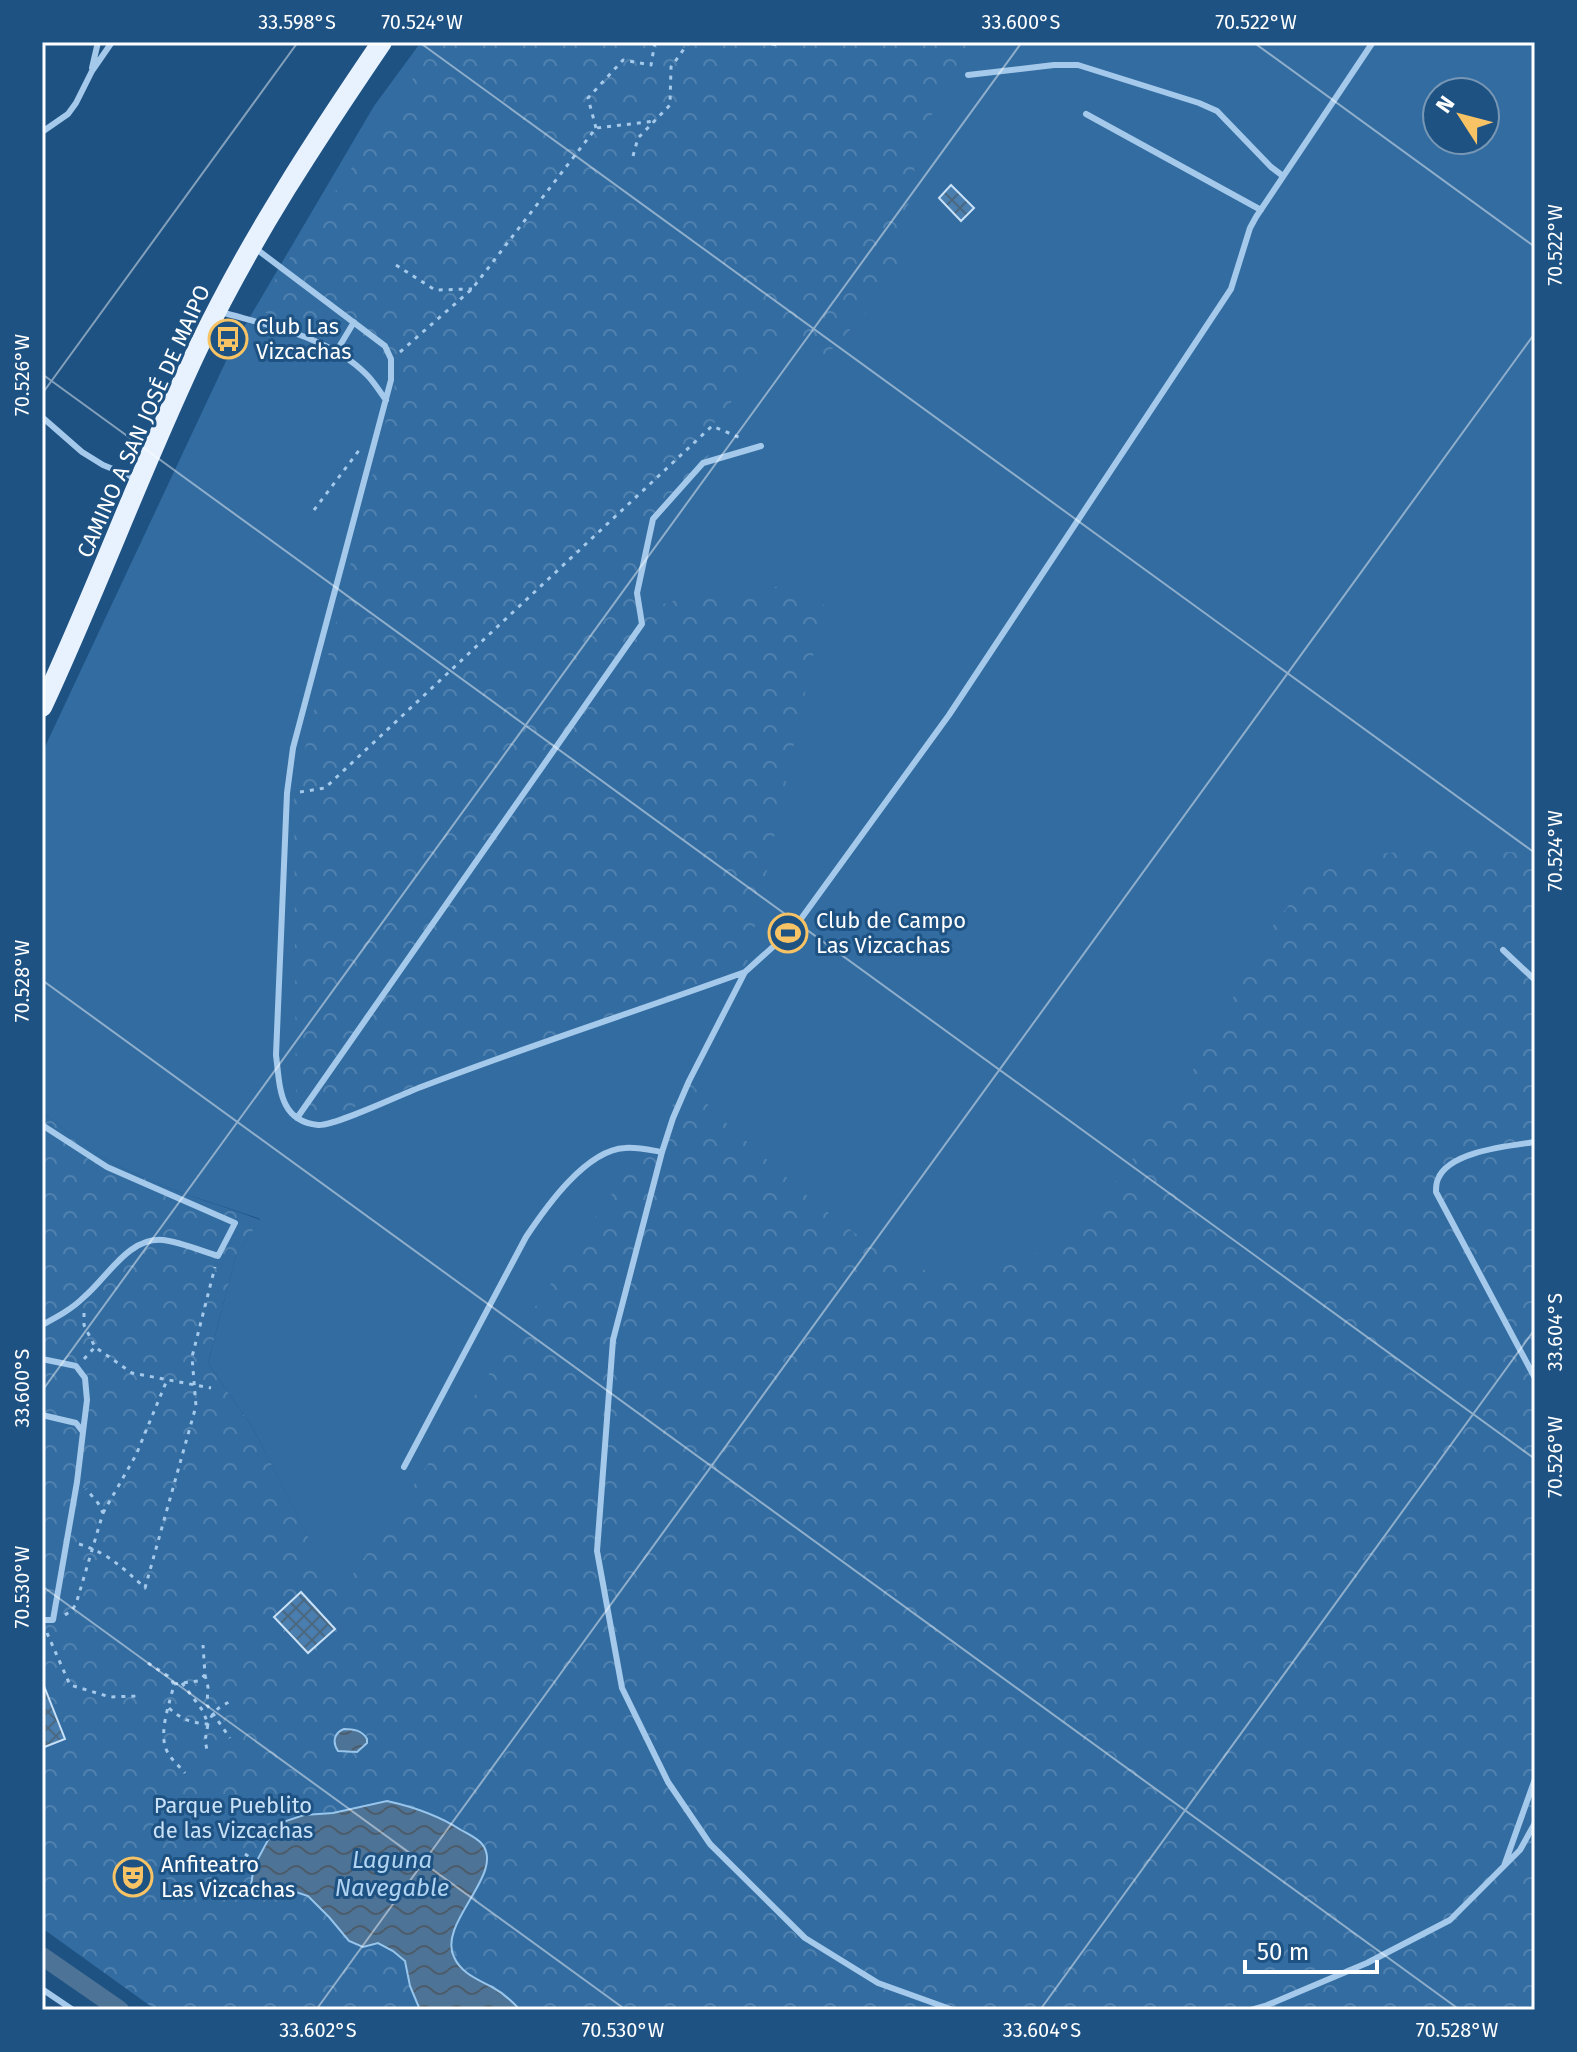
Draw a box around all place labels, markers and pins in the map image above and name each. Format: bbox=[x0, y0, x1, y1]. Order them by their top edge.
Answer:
place label: Club Las Vizcachas bbox=[256, 313, 352, 365]
bus stop icon: Club Las Vizcachas bbox=[207, 318, 249, 360]
place label: Club de Campo Las Vizcachas bbox=[816, 907, 966, 959]
sports icon: Club de Campo Las Vizcachas bbox=[767, 912, 809, 954]
place label: Anfiteatro Las Vizcachas bbox=[161, 1851, 295, 1903]
theatre icon: Anfiteatro Las Vizcachas bbox=[112, 1856, 154, 1898]

